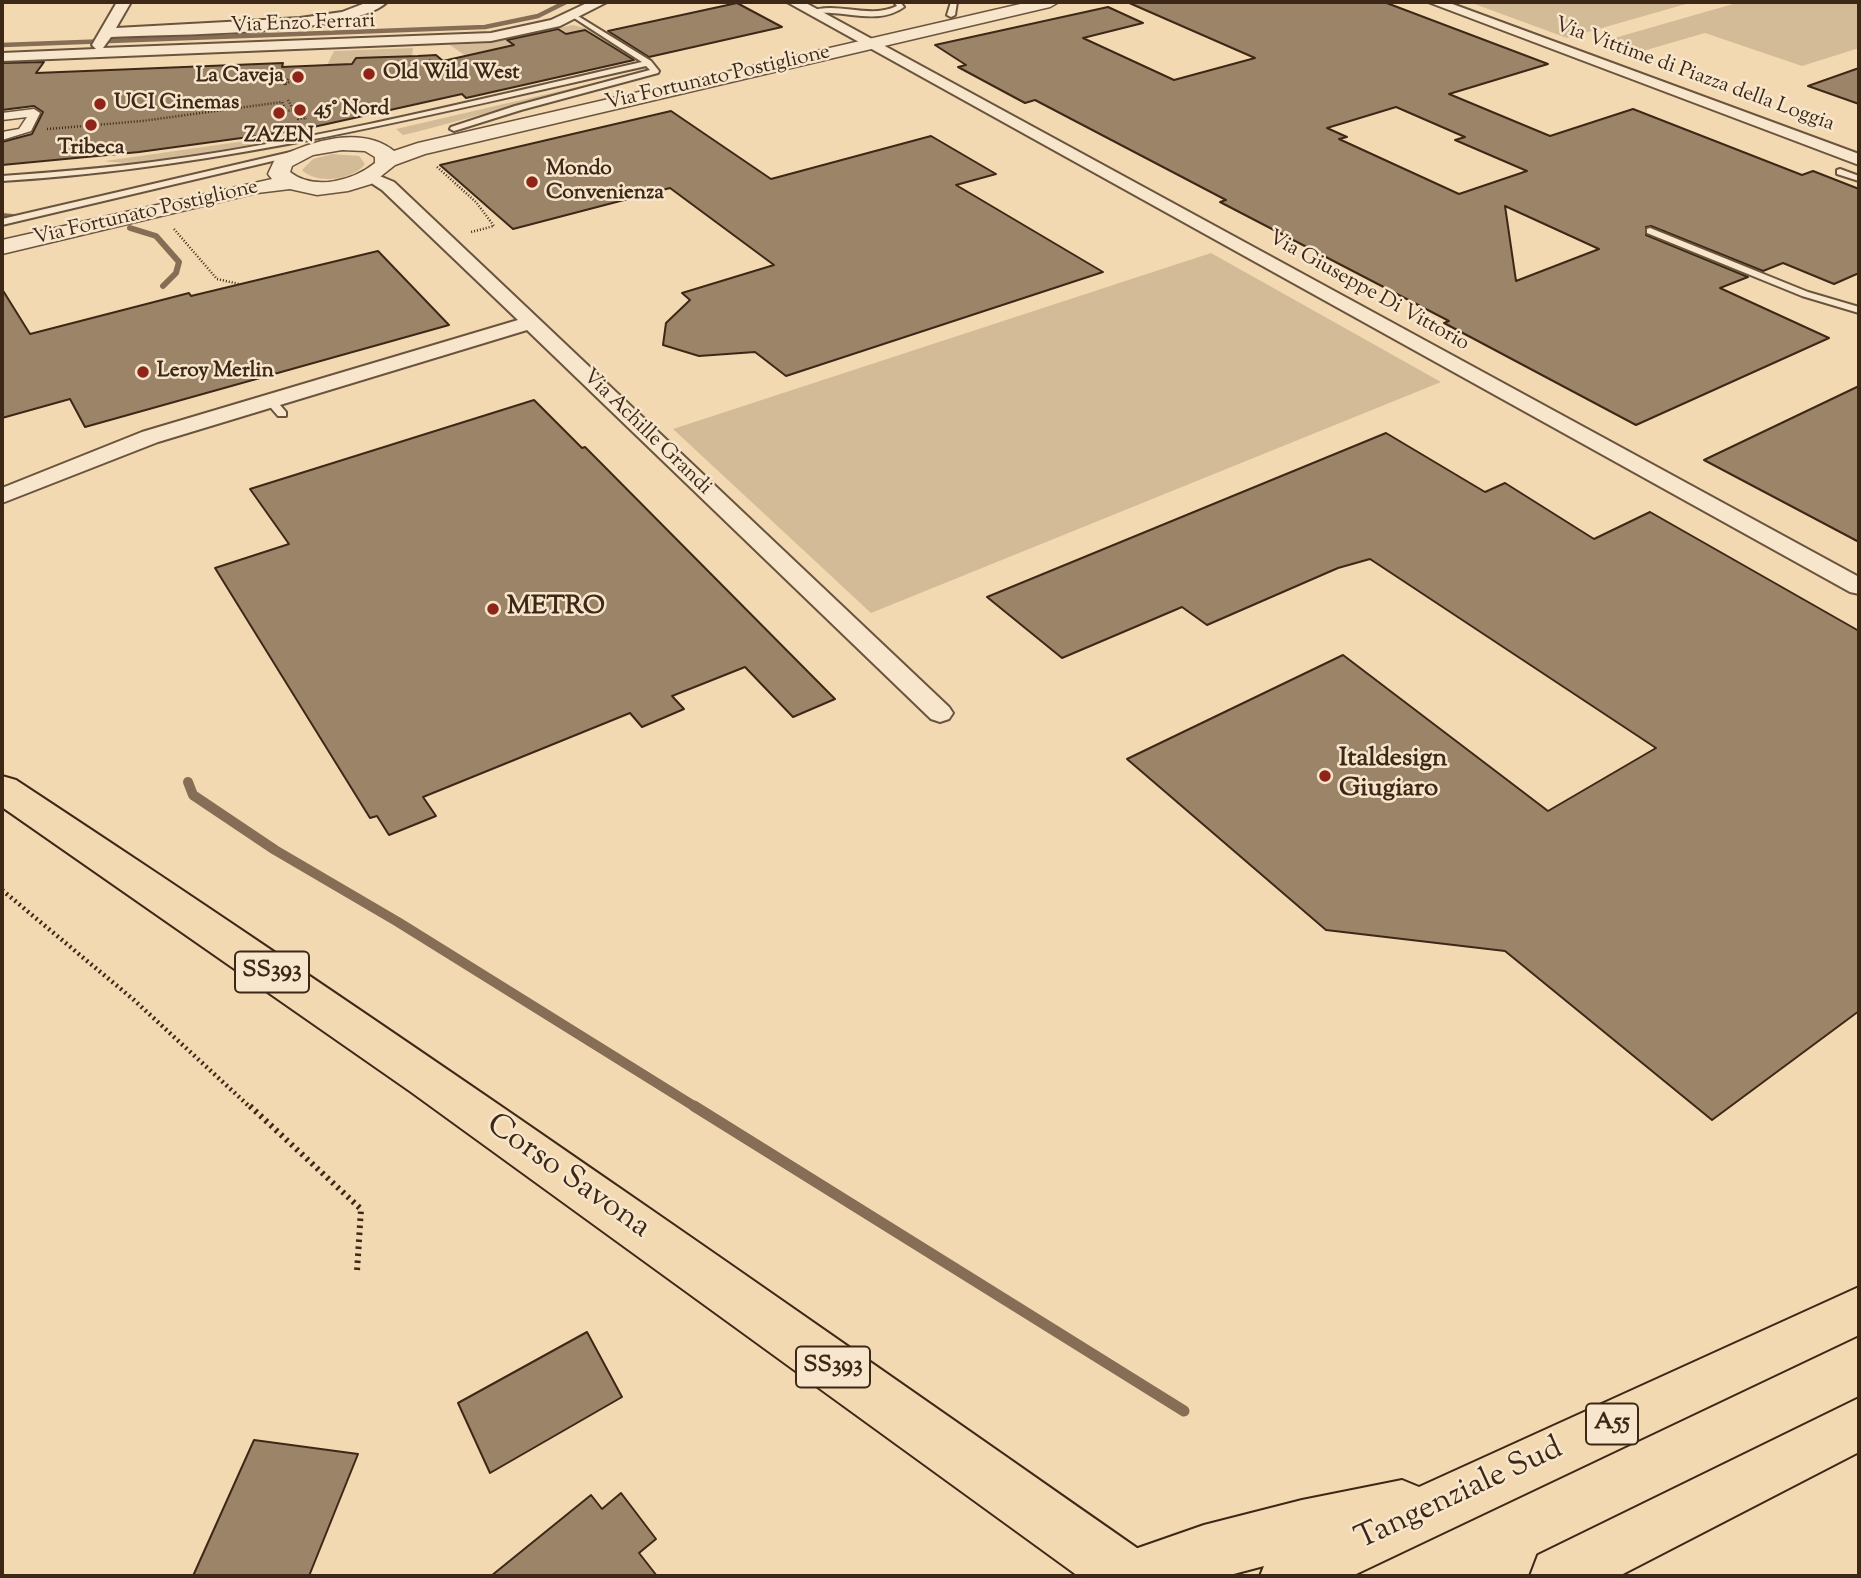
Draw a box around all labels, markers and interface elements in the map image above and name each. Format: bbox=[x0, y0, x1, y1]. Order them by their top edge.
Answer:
street label: Via Enzo Ferrari bbox=[230, 10, 376, 40]
street label: Via Vittime di Piazza della Loggia bbox=[1551, 14, 1837, 138]
street label: Via Fortunato Postiglione bbox=[603, 41, 833, 117]
place label: Old Wild West bbox=[383, 61, 519, 87]
place label: La Caveja bbox=[196, 64, 284, 90]
marker: Old Wild West bbox=[361, 66, 377, 82]
marker: La Caveja bbox=[290, 69, 306, 85]
place label: UCI Cinemas bbox=[114, 91, 239, 117]
marker: UCI Cinemas bbox=[92, 96, 108, 112]
place label: 45° Nord bbox=[314, 97, 389, 123]
marker: 45° Nord bbox=[292, 102, 308, 118]
marker: ZAZEN bbox=[271, 105, 287, 121]
marker: Tribeca bbox=[83, 117, 99, 133]
place label: ZAZEN bbox=[244, 124, 314, 150]
place label: Tribeca bbox=[58, 136, 124, 162]
place label: Mondo Convenienza bbox=[546, 157, 664, 207]
marker: Mondo Convenienza bbox=[524, 174, 540, 190]
street label: Via Fortunato Postiglione bbox=[31, 176, 261, 252]
street label: Via Giuseppe Di Vittorio bbox=[1263, 226, 1473, 358]
place label: Leroy Merlin bbox=[157, 359, 274, 385]
marker: Leroy Merlin bbox=[135, 364, 151, 380]
street label: Via Achille Grandi bbox=[576, 365, 716, 501]
place label: METRO bbox=[507, 593, 605, 625]
marker: METRO bbox=[485, 601, 501, 617]
place label: Italdesign Giugiaro bbox=[1339, 745, 1447, 806]
marker: Italdesign Giugiaro bbox=[1317, 768, 1333, 784]
road number: SS393 bbox=[235, 952, 309, 992]
street label: Corso Savona bbox=[477, 1107, 657, 1249]
road number: SS393 bbox=[796, 1346, 870, 1387]
road number: A55 bbox=[1586, 1404, 1638, 1444]
street label: Tangenziale Sud bbox=[1350, 1431, 1570, 1561]

